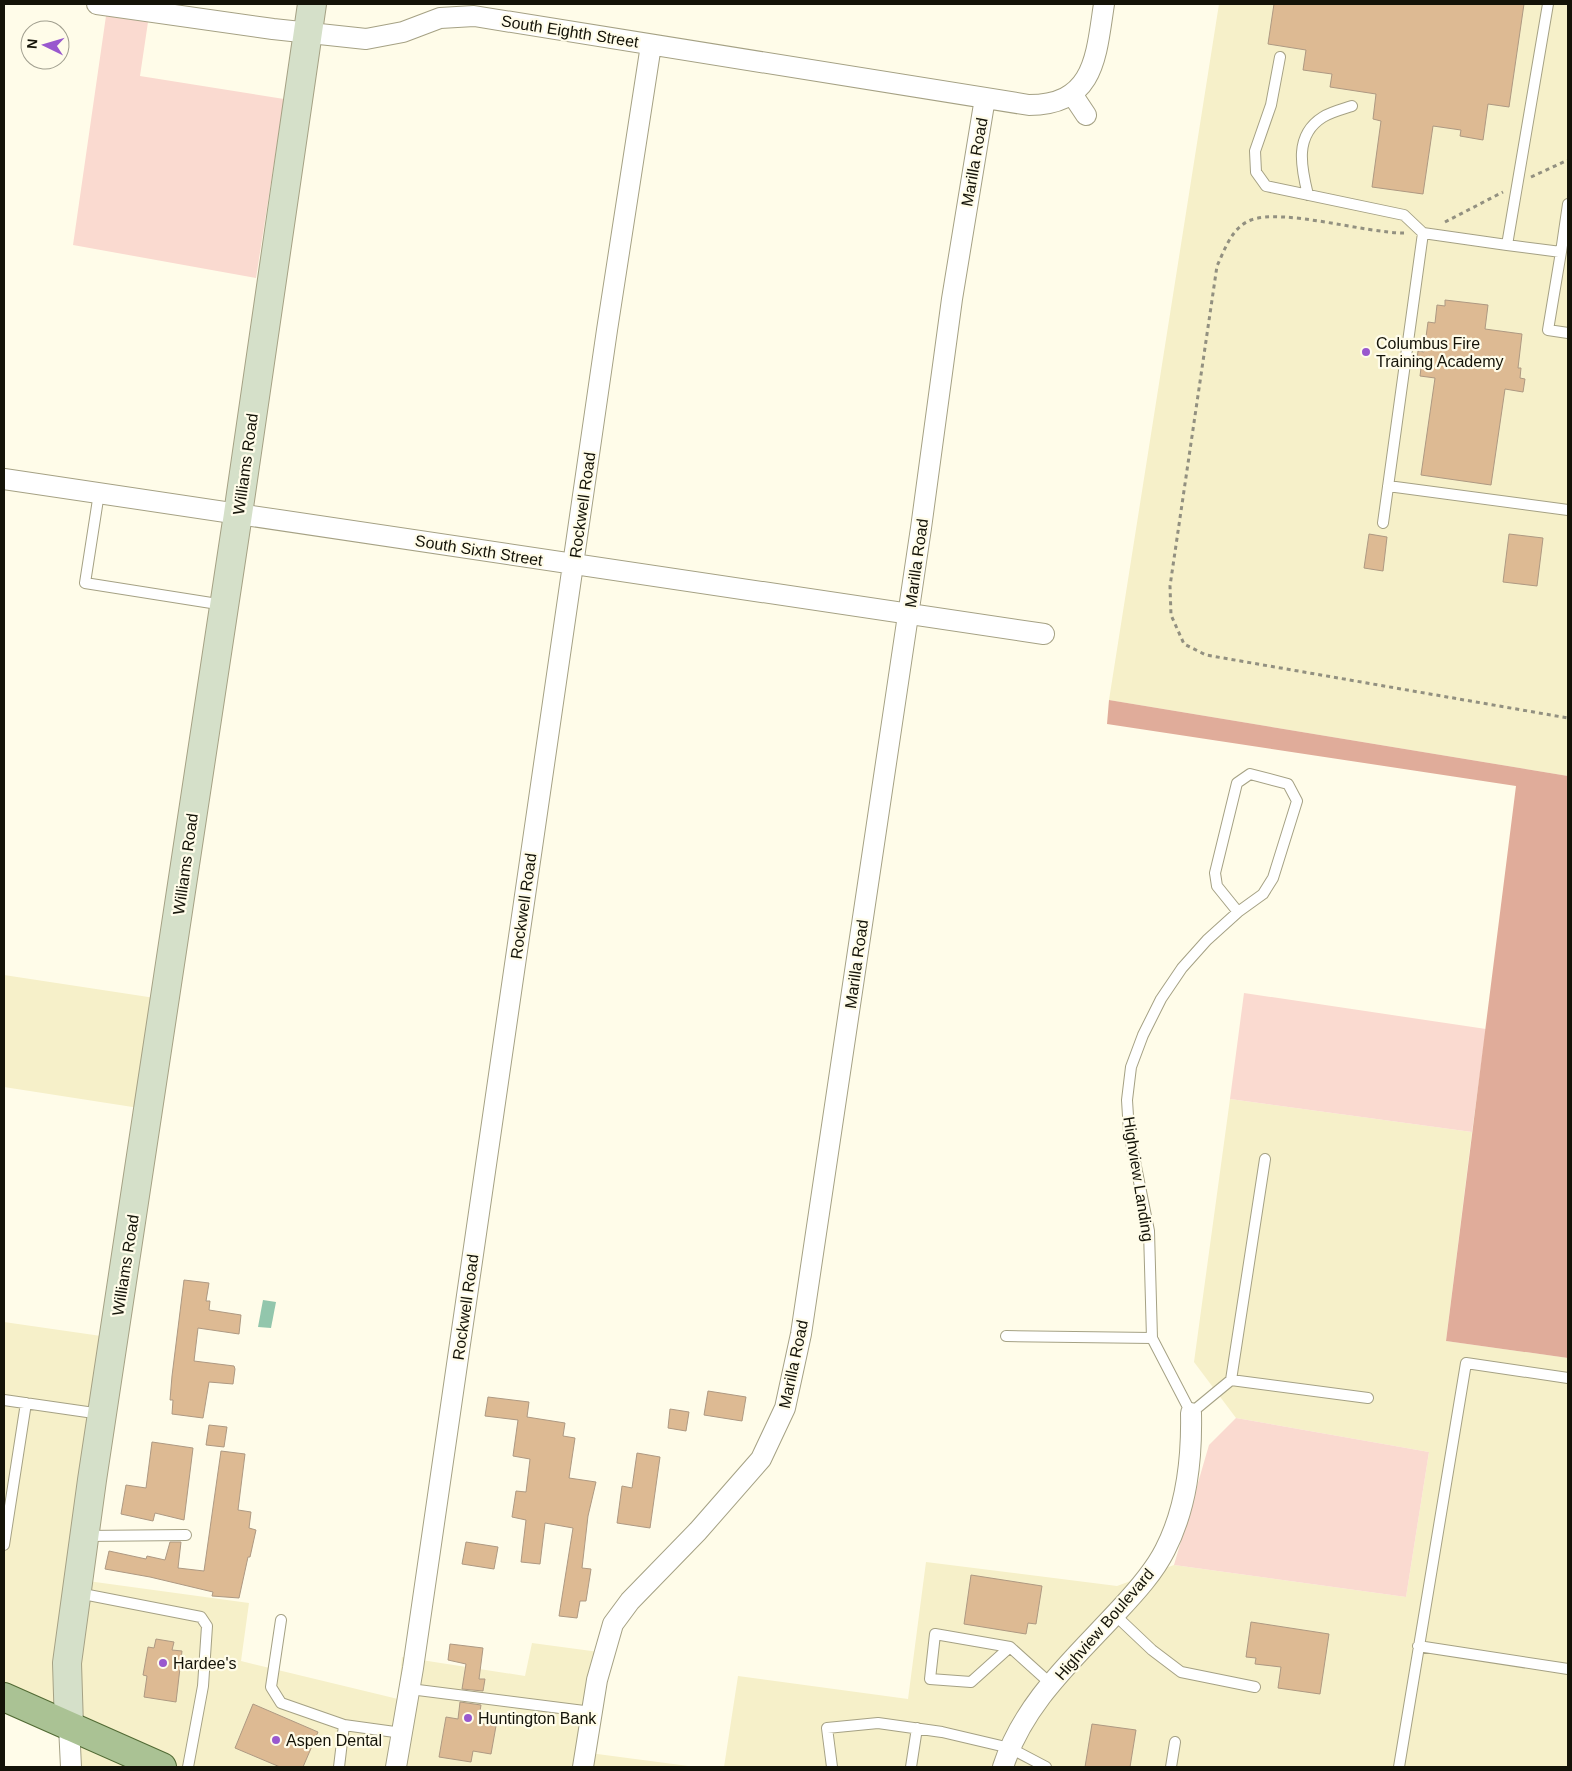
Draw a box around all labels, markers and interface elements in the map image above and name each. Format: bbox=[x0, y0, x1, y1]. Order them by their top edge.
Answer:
street label: South Eighth Street bbox=[500, 12, 640, 51]
north arrow bbox=[20, 20, 70, 70]
text: N bbox=[24, 38, 40, 50]
street label: Marilla Road bbox=[958, 116, 991, 208]
place label: Columbus Fire Training Academy bbox=[1376, 335, 1503, 370]
marker: Columbus Fire Training Academy bbox=[1360, 346, 1372, 358]
street label: Williams Road bbox=[230, 412, 261, 516]
street label: Rockwell Road bbox=[567, 451, 598, 559]
street label: Marilla Road bbox=[902, 517, 931, 609]
street label: South Sixth Street bbox=[414, 532, 544, 569]
street label: Williams Road bbox=[170, 812, 201, 916]
street label: Rockwell Road bbox=[508, 852, 539, 960]
street label: Marilla Road bbox=[842, 918, 871, 1010]
street label: Highview Landing bbox=[1120, 1115, 1157, 1243]
street label: Williams Road bbox=[109, 1213, 142, 1317]
street label: Rockwell Road bbox=[450, 1253, 481, 1361]
street label: Marilla Road bbox=[776, 1318, 811, 1410]
street label: Highview Boulevard bbox=[1052, 1565, 1157, 1683]
place label: Hardee's bbox=[173, 1655, 237, 1672]
marker: Hardee's bbox=[157, 1657, 169, 1669]
place label: Huntington Bank bbox=[478, 1710, 597, 1727]
marker: Huntington Bank bbox=[462, 1712, 474, 1724]
place label: Aspen Dental bbox=[286, 1732, 382, 1749]
marker: Aspen Dental bbox=[270, 1734, 282, 1746]

